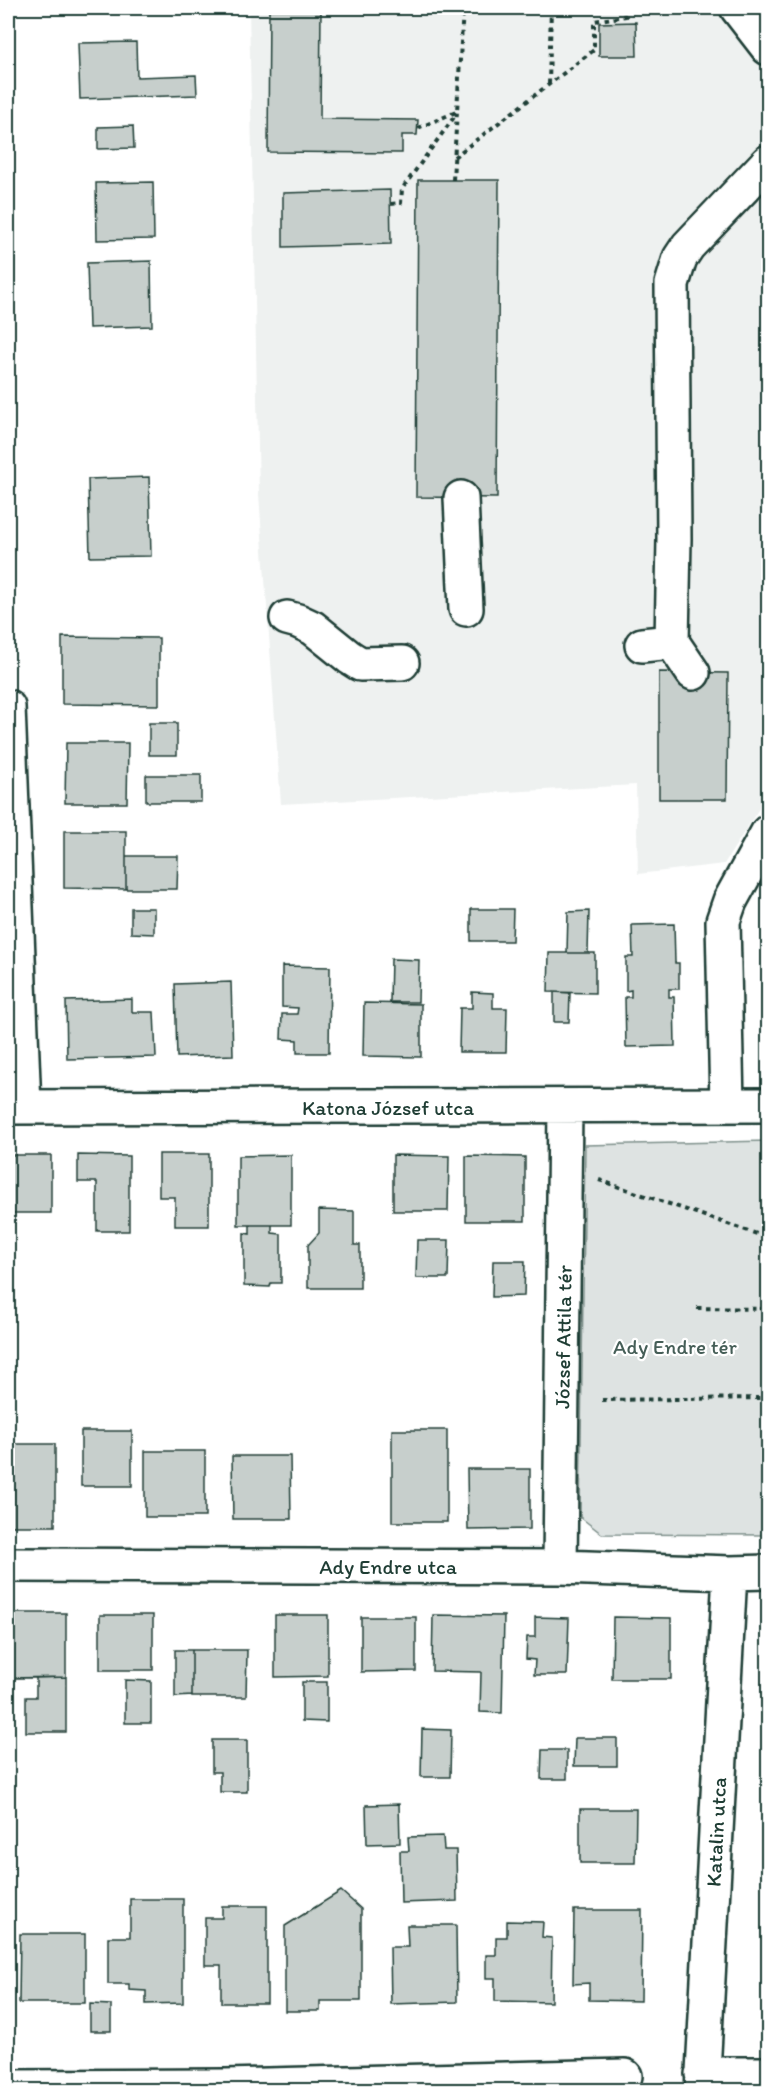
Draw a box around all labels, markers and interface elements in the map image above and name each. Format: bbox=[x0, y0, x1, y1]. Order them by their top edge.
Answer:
street label: Katona József utca bbox=[302, 1095, 474, 1120]
street label: József Attila tér bbox=[549, 1264, 577, 1409]
park label: Ady Endre tér bbox=[613, 1334, 738, 1359]
street label: Ady Endre utca bbox=[319, 1554, 457, 1579]
street label: Katalin utca bbox=[701, 1777, 731, 1887]

